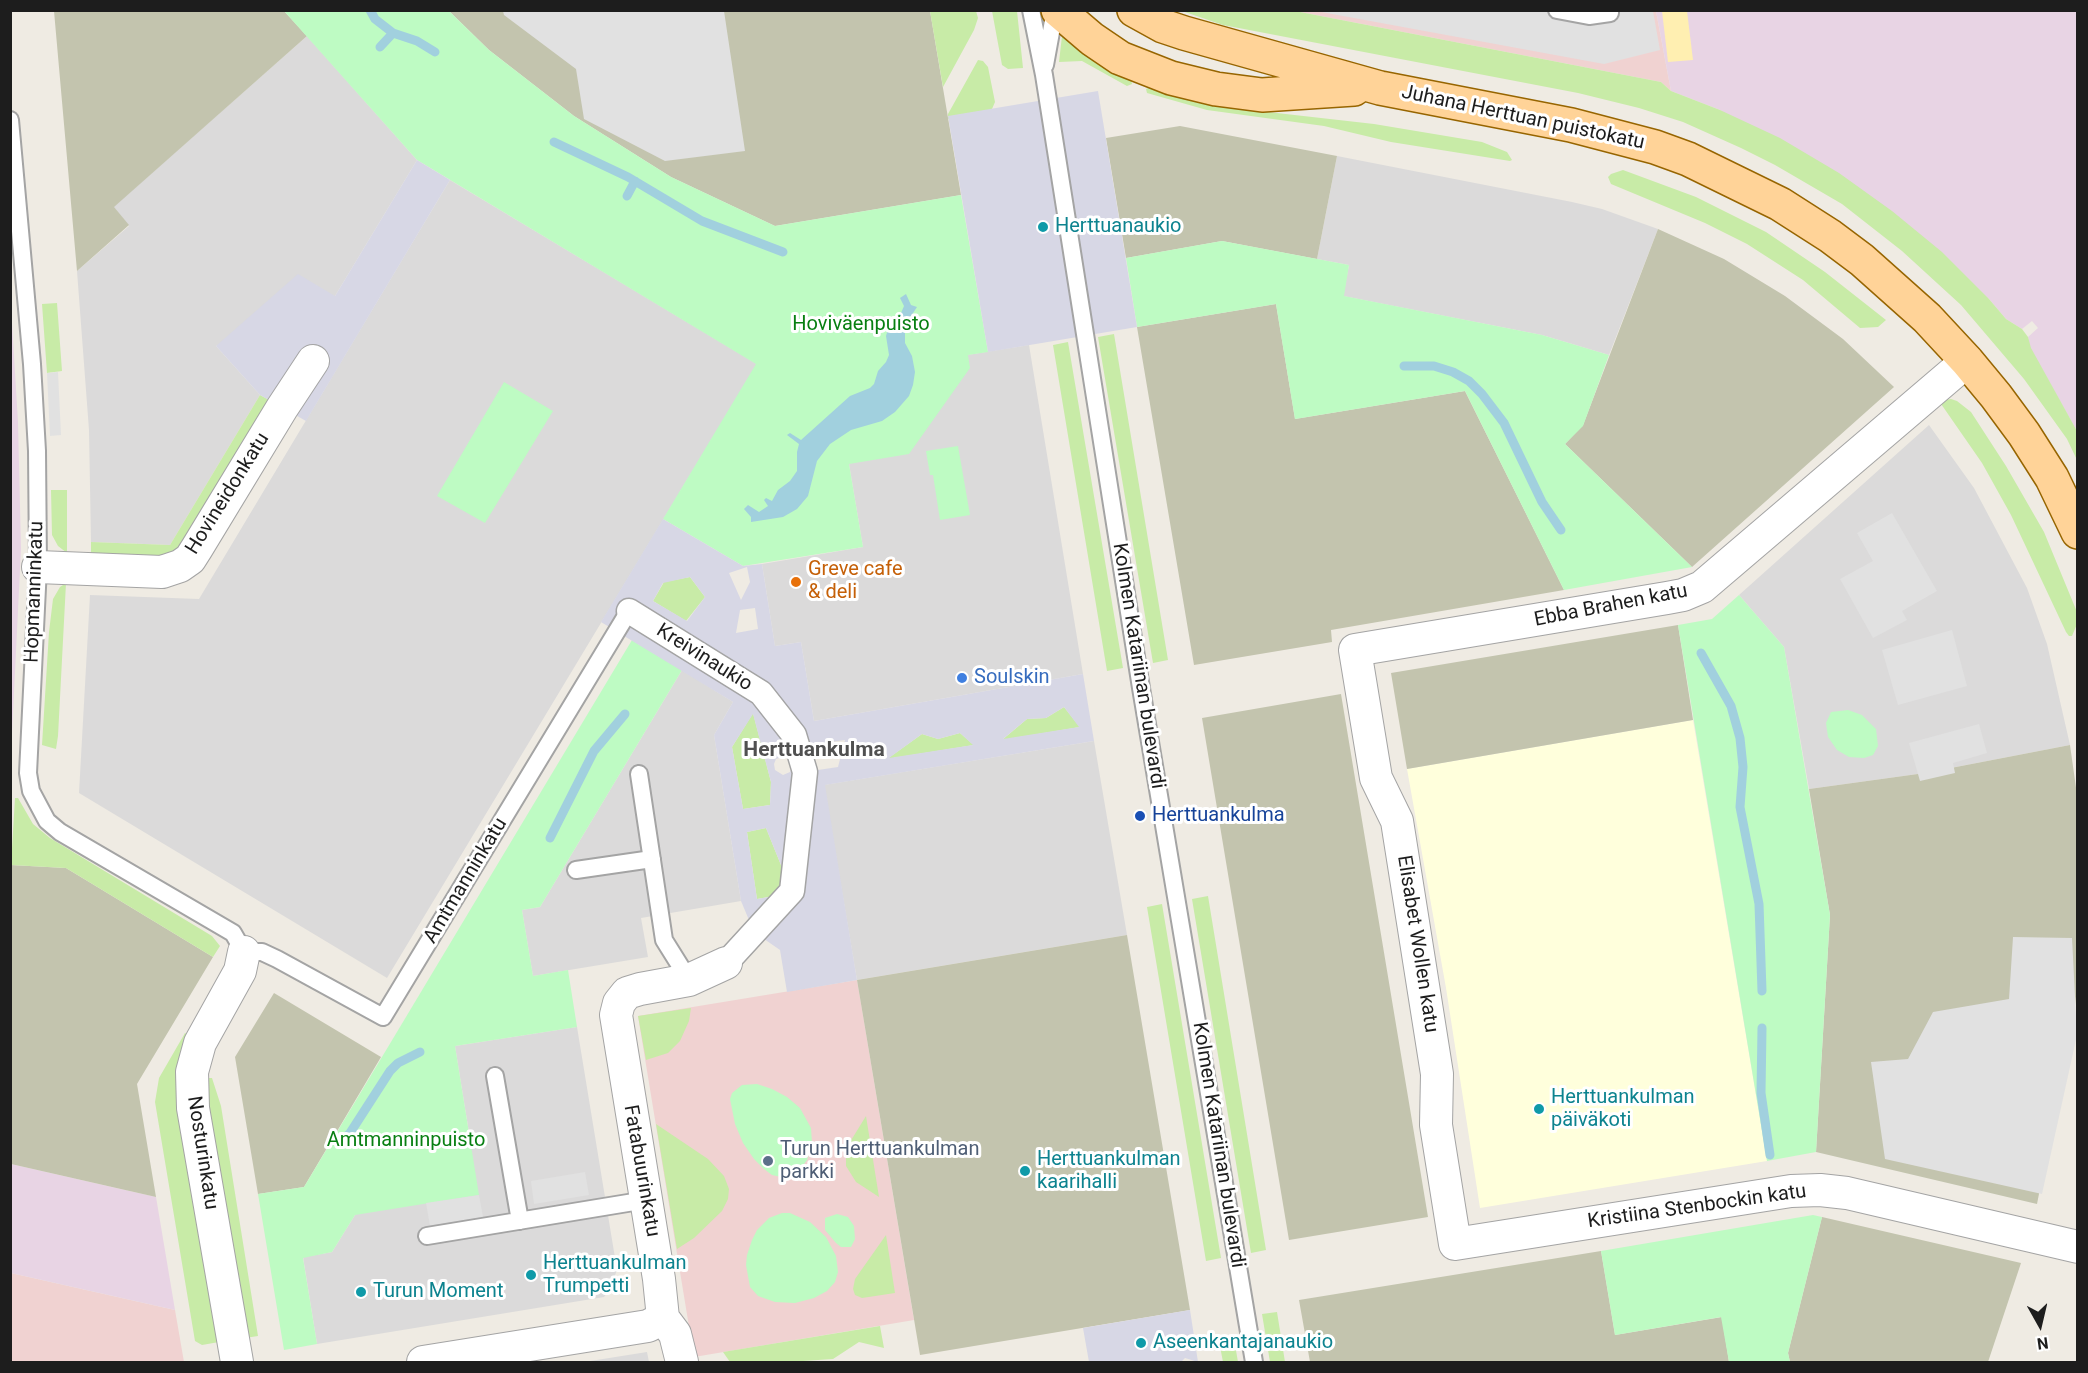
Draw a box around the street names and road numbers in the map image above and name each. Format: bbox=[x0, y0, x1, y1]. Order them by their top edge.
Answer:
street label: Juhana Herttuan puistokatu bbox=[1399, 81, 1647, 155]
street label: Hovineidonkatu bbox=[181, 429, 275, 559]
street label: Hopmanninkatu bbox=[21, 521, 49, 663]
street label: Kolmen Katariinan bulevardi bbox=[1107, 541, 1169, 791]
street label: Ebba Brahen katu bbox=[1532, 579, 1690, 633]
street label: Kreivinaukio bbox=[652, 619, 756, 697]
street label: Amtmanninkatu bbox=[419, 814, 513, 948]
street label: Elisabet Wollen katu bbox=[1391, 854, 1443, 1034]
street label: Kolmen Katariinan bulevardi bbox=[1187, 1020, 1249, 1270]
street label: Nosturinkatu bbox=[181, 1094, 223, 1212]
street label: Fatabuurinkatu bbox=[618, 1103, 664, 1239]
street label: Kristiina Stenbockin katu bbox=[1586, 1180, 1808, 1234]

